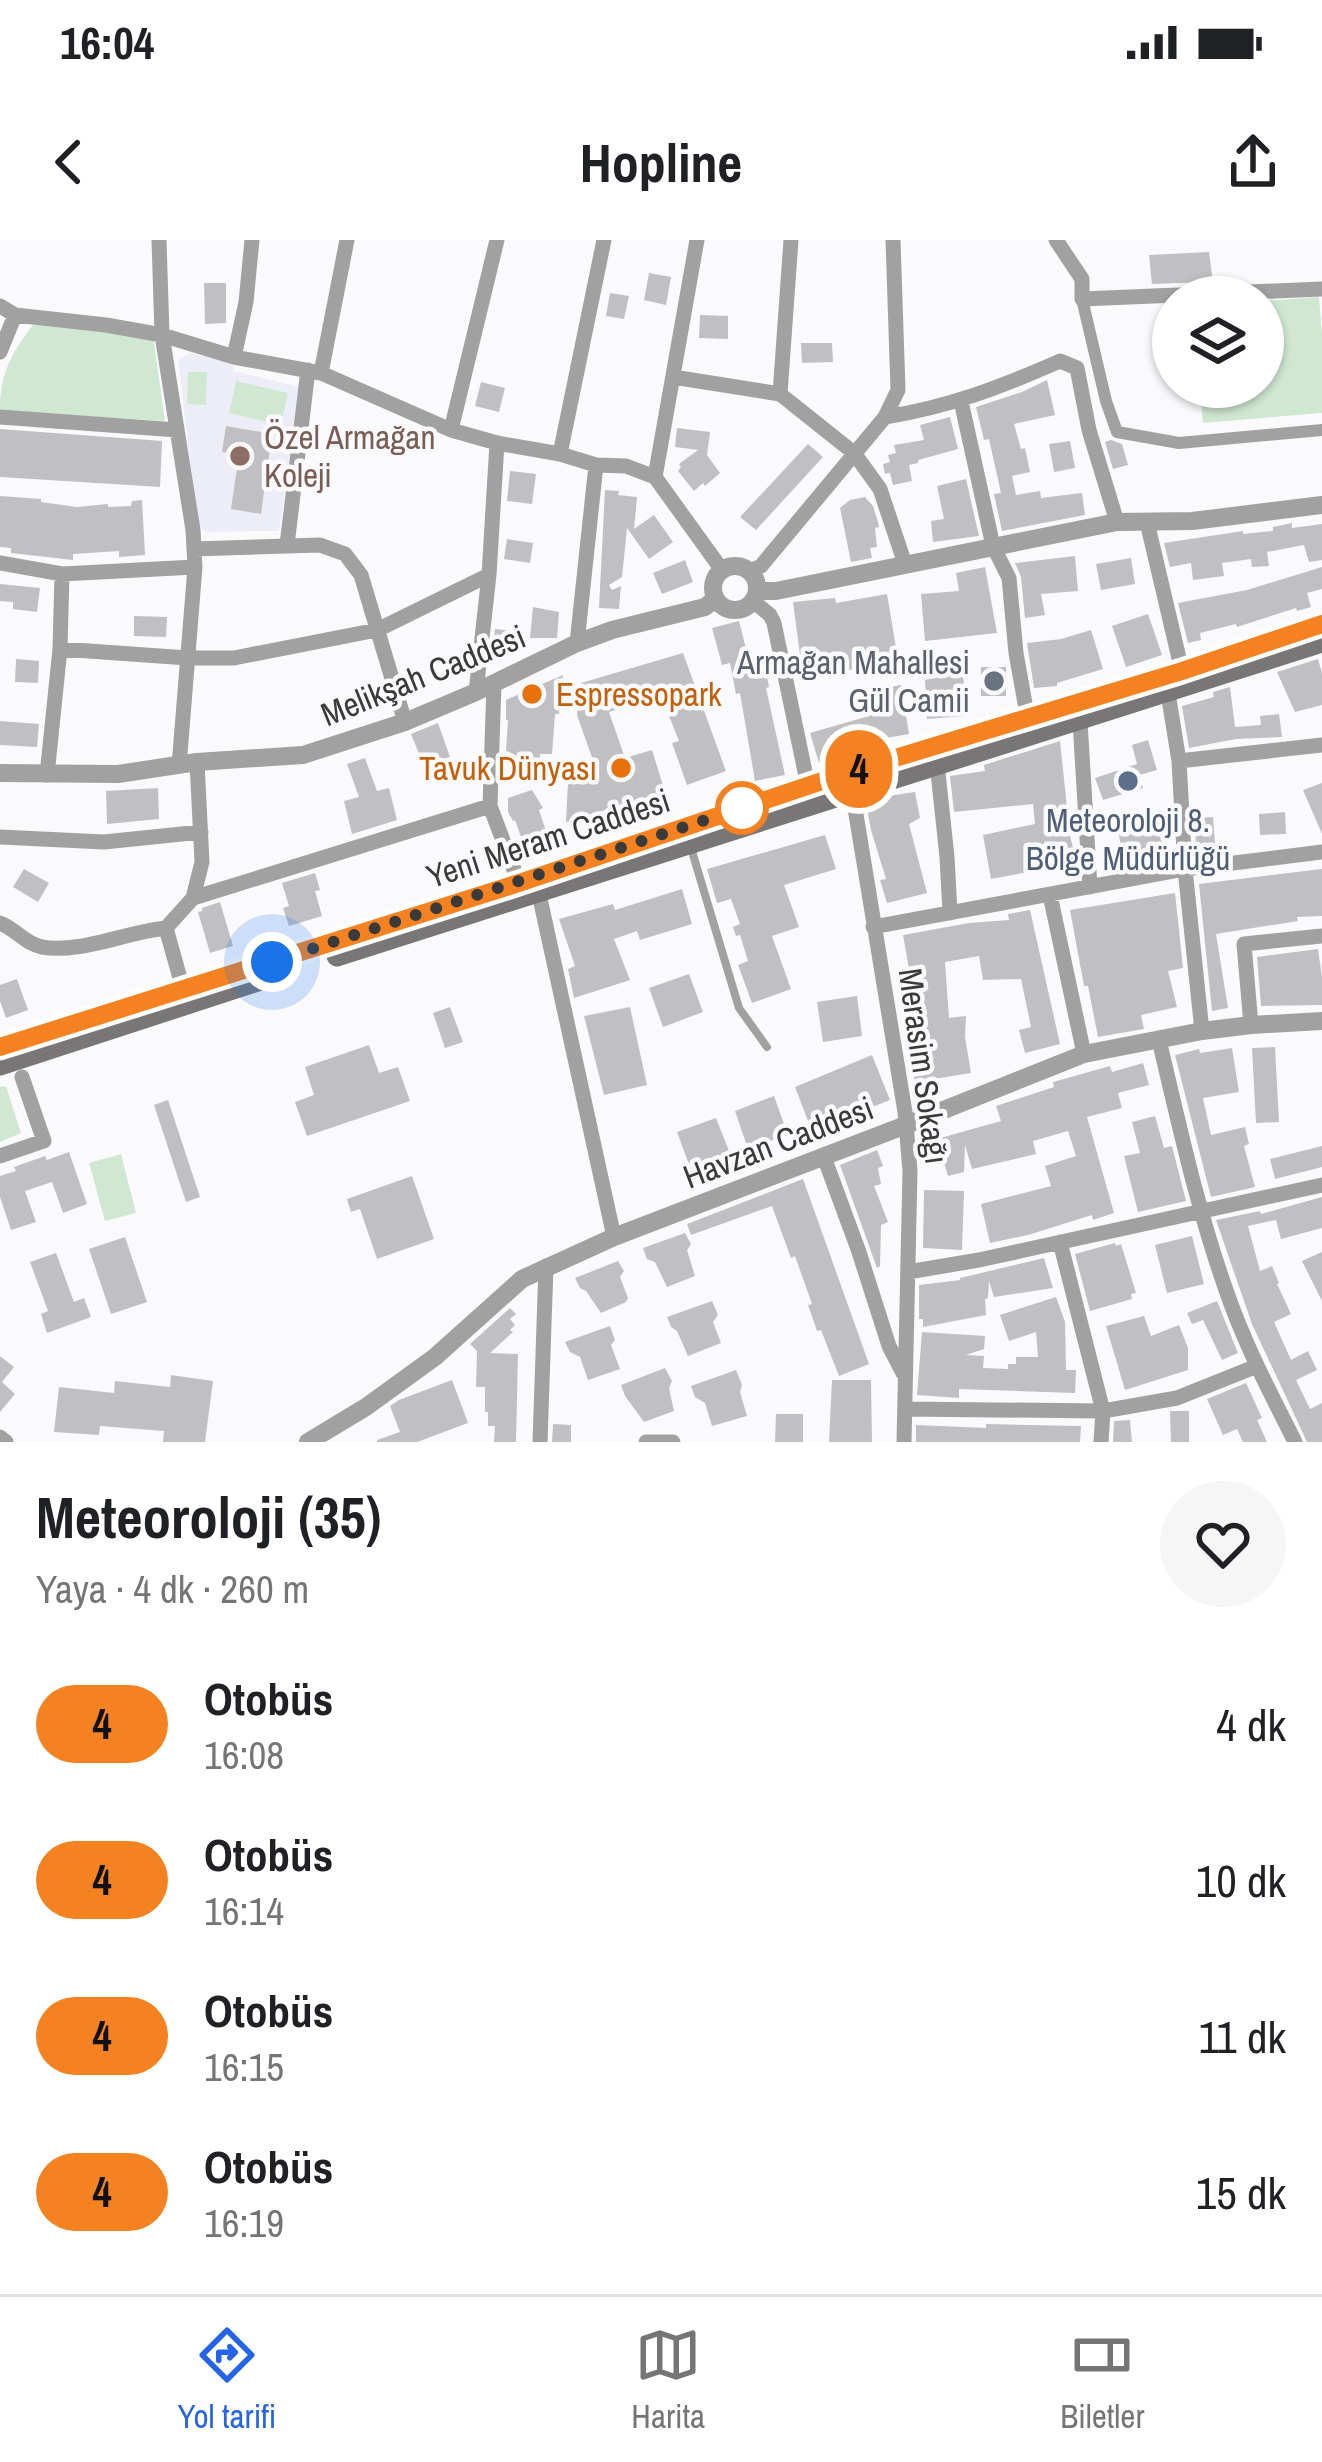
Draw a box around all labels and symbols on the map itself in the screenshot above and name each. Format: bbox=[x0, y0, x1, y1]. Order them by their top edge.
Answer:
place label: Özel Armağan Koleji bbox=[264, 415, 435, 497]
marker: Özel Armağan Koleji bbox=[227, 443, 253, 469]
street label: Melikşah Caddesi bbox=[314, 614, 532, 736]
place label: Armağan Mahallesi Gül Camii bbox=[736, 640, 970, 722]
marker: Armağan Mahallesi Gül Camii bbox=[981, 668, 1007, 694]
place label: Espressopark bbox=[556, 672, 722, 716]
marker: Espressopark bbox=[519, 681, 545, 707]
line badge: 4 bbox=[820, 730, 898, 808]
place label: Tavuk Dünyası bbox=[419, 746, 597, 790]
marker: Tavuk Dünyası bbox=[608, 755, 634, 781]
marker: Meteoroloji 8. Bölge Müdürlüğü bbox=[1115, 768, 1141, 794]
street label: Yeni Meram Caddesi bbox=[421, 778, 675, 898]
unlabelled marker bbox=[717, 783, 767, 833]
place label: Meteoroloji 8. Bölge Müdürlüğü bbox=[1026, 798, 1230, 880]
your location bbox=[242, 932, 302, 992]
street label: Merasim Sokağı bbox=[889, 965, 959, 1167]
street label: Havzan Caddesi bbox=[677, 1086, 879, 1198]

